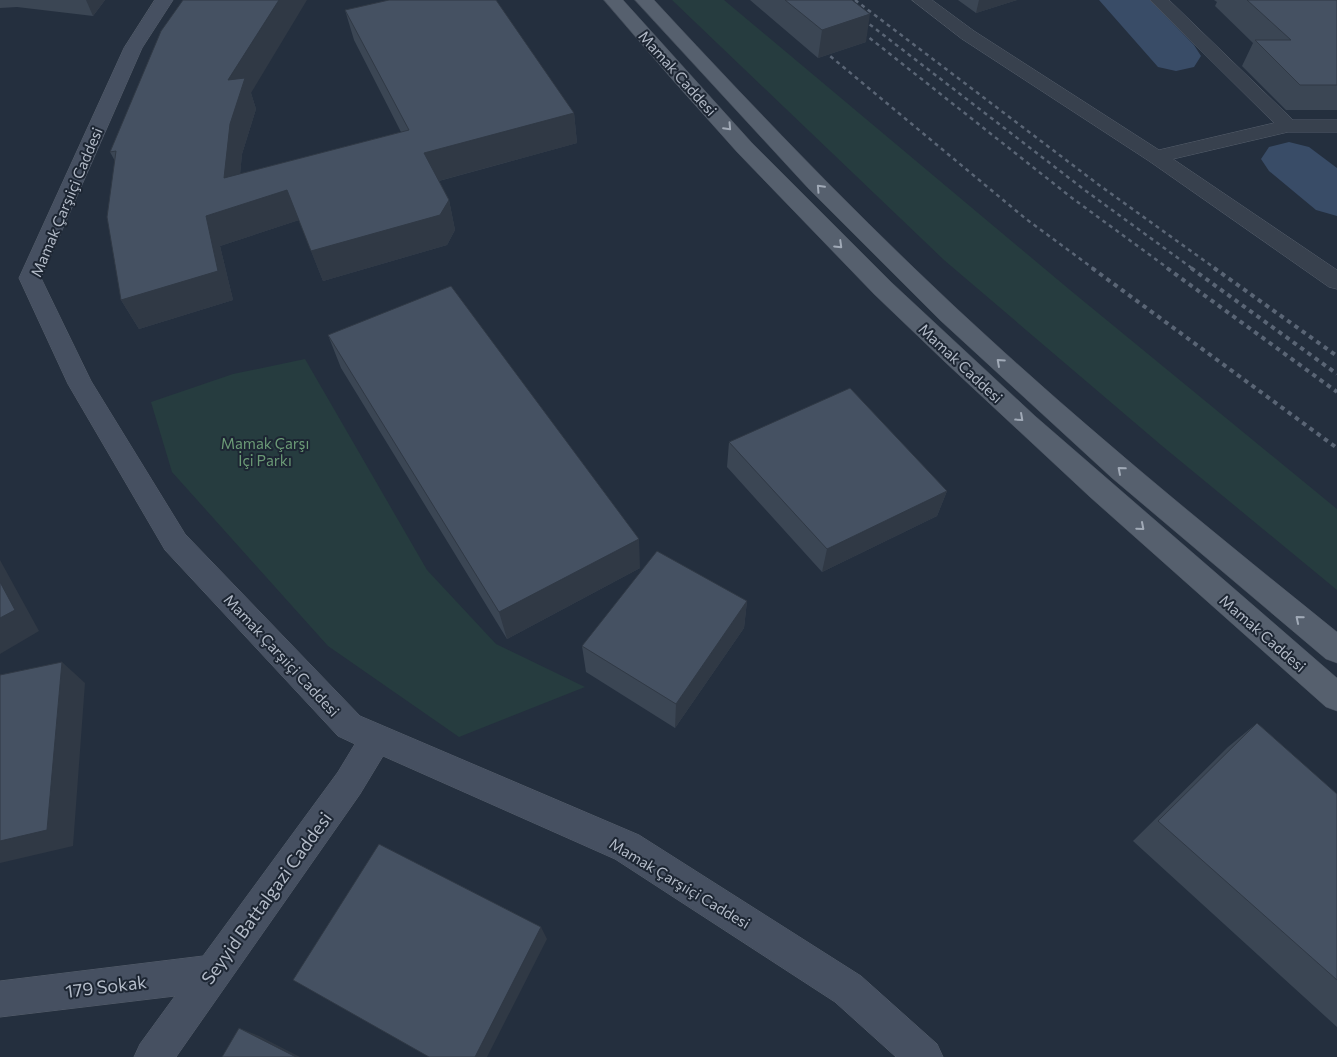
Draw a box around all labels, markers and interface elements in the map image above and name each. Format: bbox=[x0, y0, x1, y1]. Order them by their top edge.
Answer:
street label: Mamak Caddesi bbox=[635, 27, 721, 119]
one-way arrow bbox=[722, 122, 731, 131]
street label: Mamak Çarşıiçi Caddesi bbox=[26, 125, 106, 279]
one-way arrow bbox=[817, 185, 826, 194]
one-way arrow bbox=[833, 240, 842, 249]
street label: Mamak Caddesi bbox=[915, 320, 1007, 406]
one-way arrow bbox=[996, 359, 1005, 368]
one-way arrow bbox=[1014, 412, 1023, 421]
park label: Mamak Çarşı İçi Parkı bbox=[221, 434, 309, 469]
one-way arrow bbox=[1118, 466, 1127, 475]
one-way arrow bbox=[1135, 521, 1144, 529]
street label: Mamak Çarşıiçi Caddesi bbox=[221, 590, 343, 720]
street label: Mamak Caddesi bbox=[1216, 591, 1310, 675]
one-way arrow bbox=[1296, 616, 1305, 625]
street label: Seyyid Battalgazi Caddesi bbox=[196, 808, 336, 988]
street label: Mamak Çarşıiçi Caddesi bbox=[607, 834, 753, 932]
street label: 179 Sokak bbox=[64, 970, 148, 1002]

